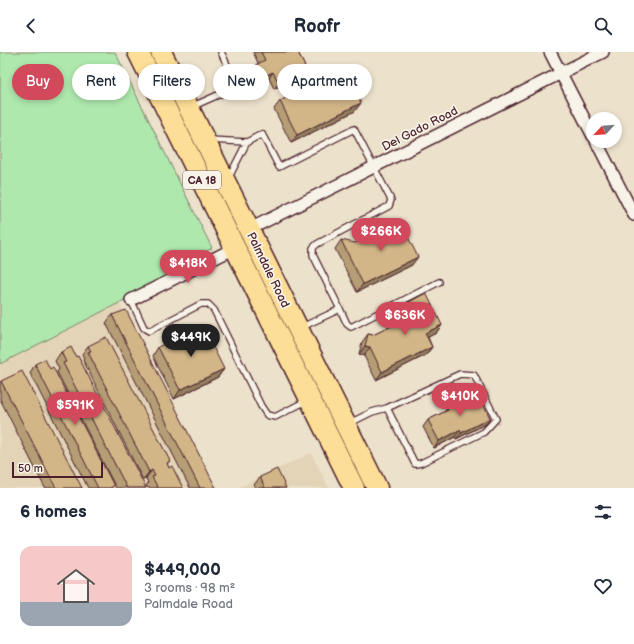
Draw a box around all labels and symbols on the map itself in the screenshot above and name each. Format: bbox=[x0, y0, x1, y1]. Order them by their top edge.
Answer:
street label: Del Gado Road bbox=[379, 103, 461, 155]
north arrow bbox=[586, 112, 622, 148]
road number: CA 18 bbox=[183, 171, 221, 189]
pin: $266K bbox=[353, 218, 409, 252]
street label: Palmdale Road bbox=[243, 230, 293, 310]
pin: $418K bbox=[160, 250, 216, 284]
pin: $636K bbox=[377, 302, 433, 336]
pin: $449K bbox=[163, 324, 219, 358]
pin: $410K bbox=[432, 383, 488, 417]
pin: $591K bbox=[47, 392, 103, 426]
scale bar bbox=[12, 460, 103, 479]

